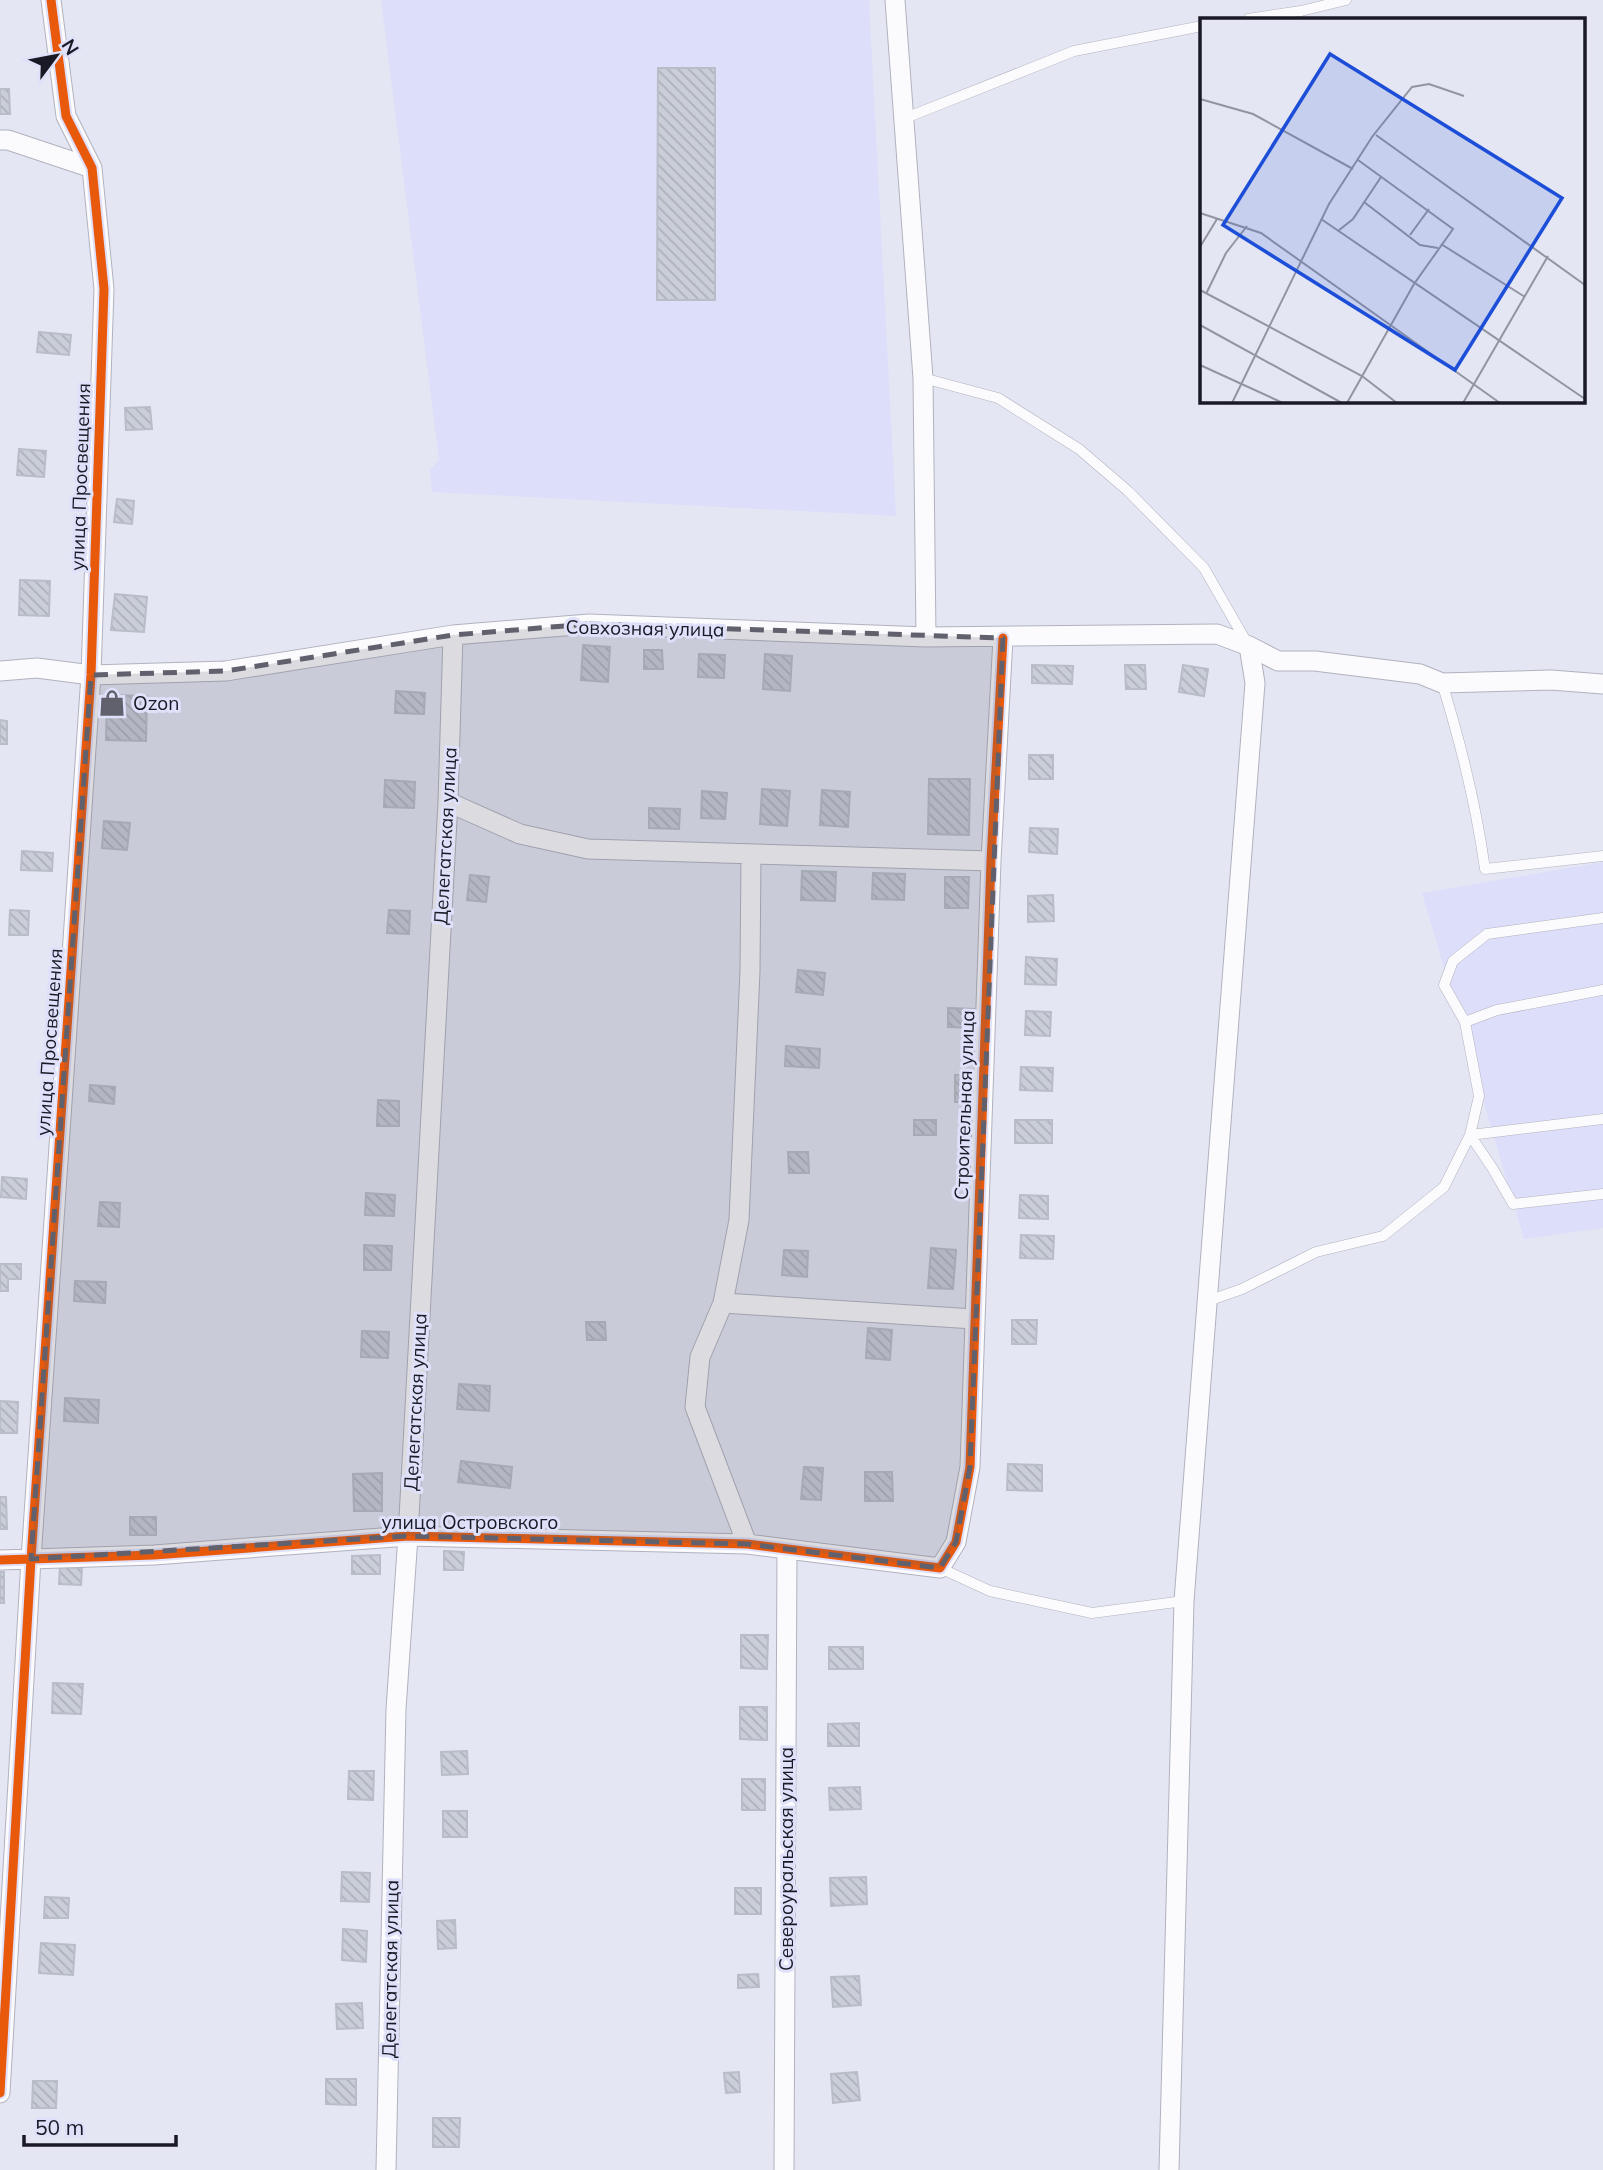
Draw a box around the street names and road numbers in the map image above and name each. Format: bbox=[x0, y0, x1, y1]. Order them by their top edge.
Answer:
street label: улица Просвещения bbox=[65, 383, 95, 571]
street label: Совхозная улица bbox=[565, 615, 725, 641]
street label: Делегатская улица bbox=[428, 746, 462, 926]
street label: улица Просвещения bbox=[30, 947, 68, 1137]
street label: Строительная улица bbox=[949, 1010, 979, 1200]
street label: Делегатская улица bbox=[398, 1312, 432, 1492]
street label: улица Островского bbox=[382, 1510, 558, 1534]
street label: Североуральская улица bbox=[774, 1747, 798, 1971]
street label: Делегатская улица bbox=[376, 1880, 404, 2058]

